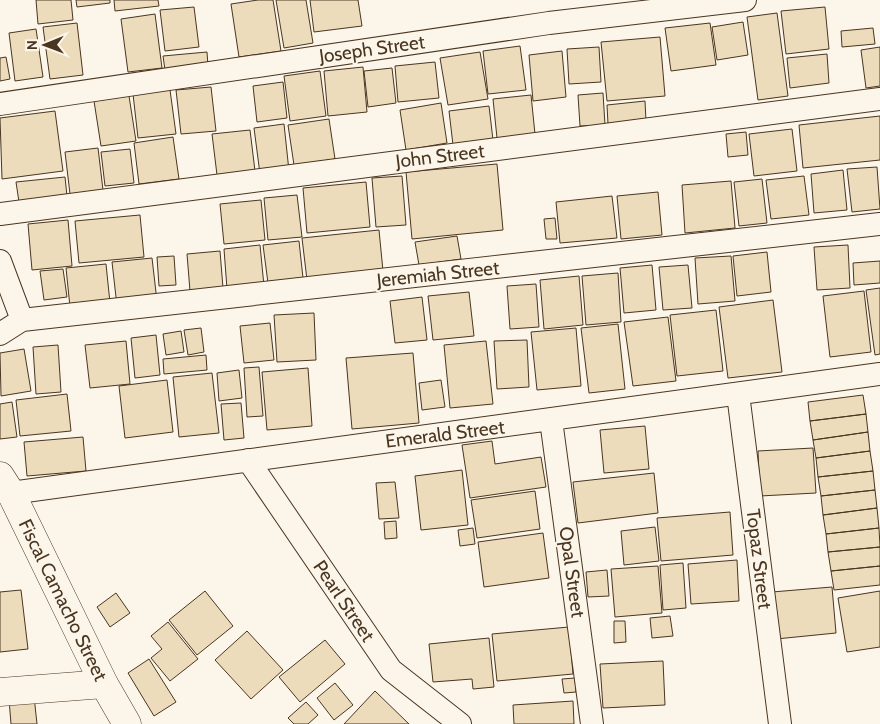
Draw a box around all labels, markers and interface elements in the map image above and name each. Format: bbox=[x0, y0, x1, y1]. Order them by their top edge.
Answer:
north arrow bbox=[20, 20, 70, 70]
street label: Joseph Street bbox=[317, 30, 427, 68]
text: N bbox=[23, 40, 41, 50]
street label: John Street bbox=[393, 139, 486, 173]
street label: Jeremiah Street bbox=[375, 256, 501, 292]
street label: Emerald Street bbox=[384, 415, 506, 453]
street label: Topaz Street bbox=[741, 508, 777, 611]
street label: Fiscal Camacho Street bbox=[14, 515, 112, 685]
street label: Opal Street bbox=[554, 525, 590, 620]
street label: Pearl Street bbox=[308, 556, 380, 647]

